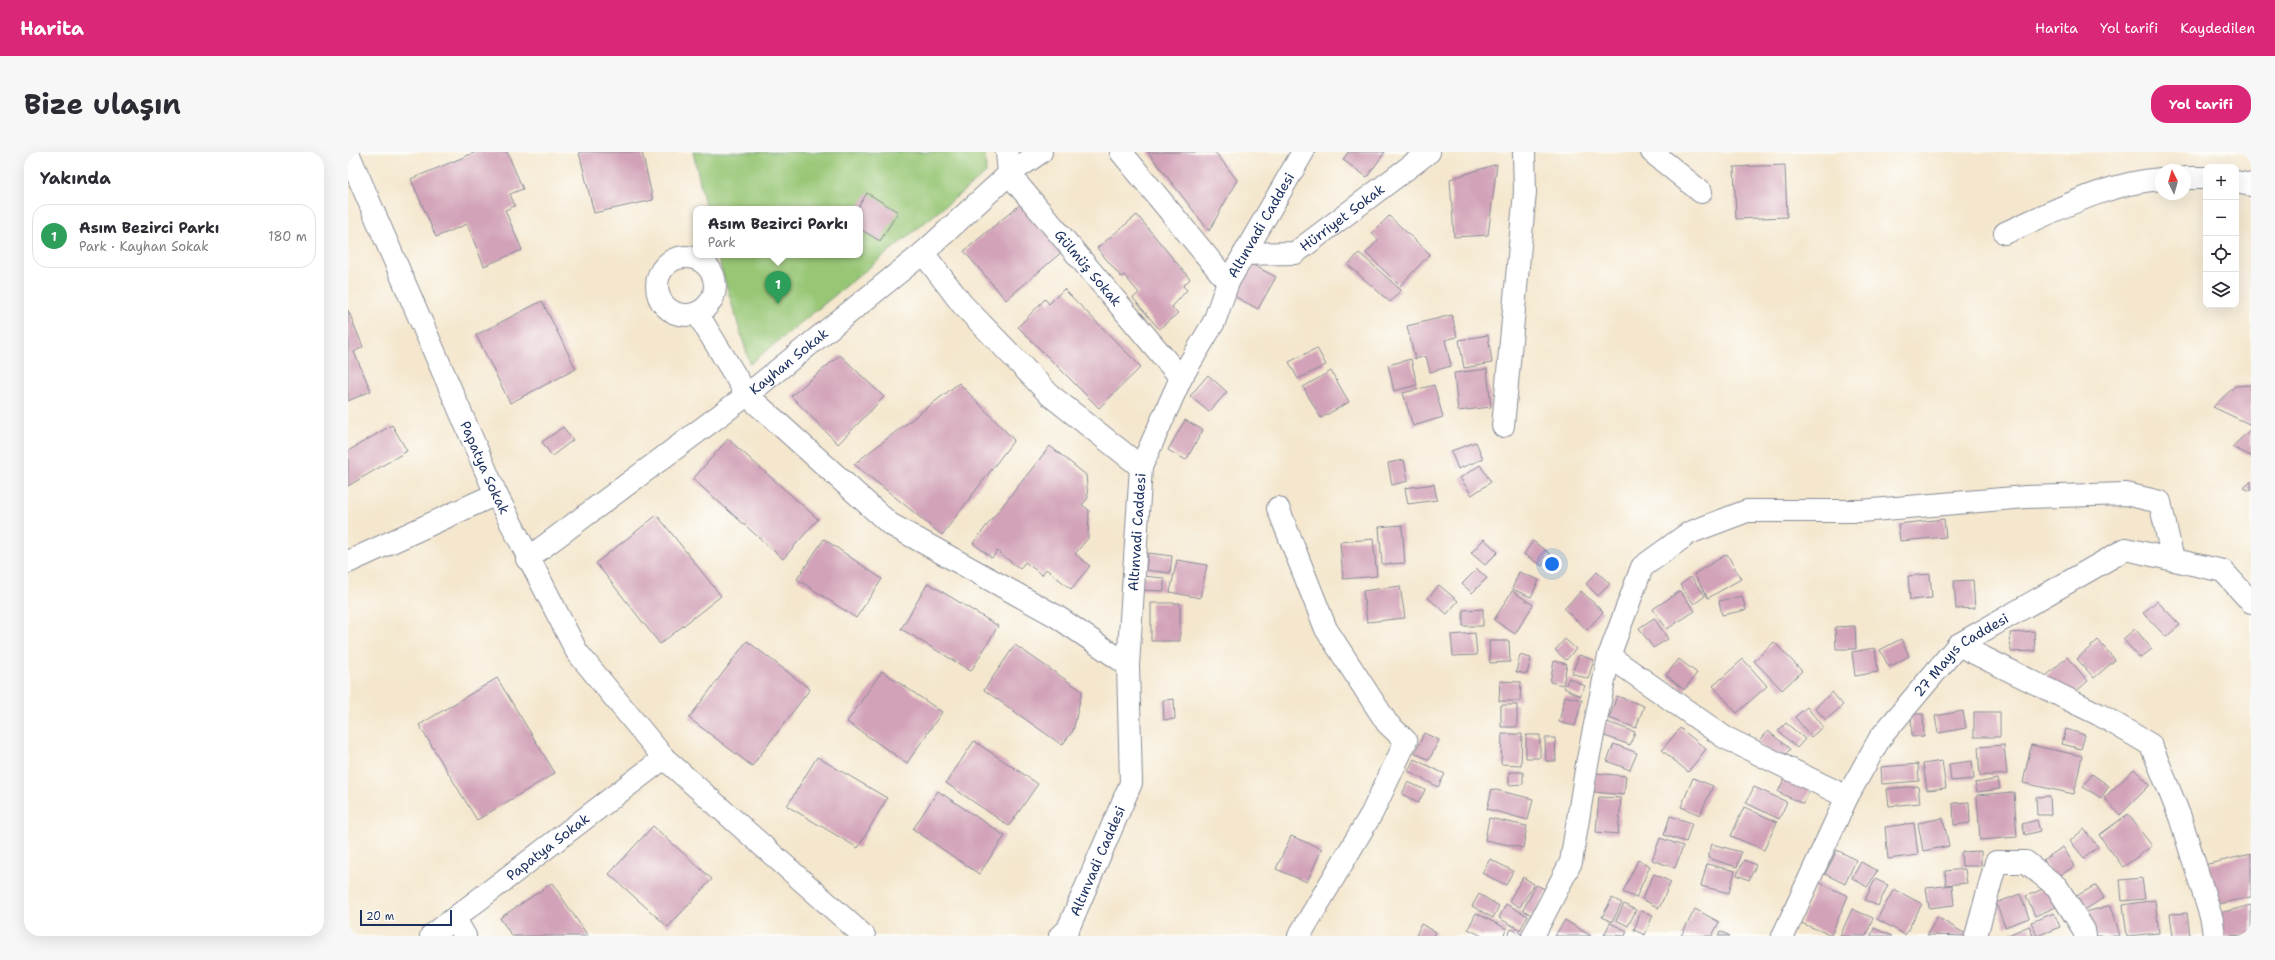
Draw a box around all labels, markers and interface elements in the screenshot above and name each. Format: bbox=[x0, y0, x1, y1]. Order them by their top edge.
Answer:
text: Harita bbox=[20, 16, 84, 41]
text: Harita bbox=[2035, 19, 2078, 37]
text: Yol tarifi bbox=[2100, 19, 2158, 37]
text: Kaydedilen bbox=[2180, 19, 2255, 37]
text: Bize ulaşın bbox=[24, 85, 181, 123]
button: Yol tarifi bbox=[2151, 85, 2251, 123]
north arrow bbox=[2155, 164, 2191, 200]
map controls bbox=[2203, 164, 2239, 308]
button: + bbox=[2203, 164, 2239, 200]
text: Yakında bbox=[40, 167, 111, 189]
street label: Altınvadi Caddesi bbox=[1223, 169, 1298, 281]
street label: Hürriyet Sokak bbox=[1296, 180, 1388, 255]
button: − bbox=[2203, 200, 2239, 236]
popup bbox=[693, 206, 863, 258]
text: Asım Bezirci Parkı bbox=[708, 214, 848, 234]
text: Asım Bezirci Parkı bbox=[79, 218, 219, 238]
street label: Gülmüş Sokak bbox=[1051, 226, 1126, 310]
text: 1 bbox=[51, 228, 57, 245]
text: 180 m bbox=[268, 228, 307, 245]
text: Park bbox=[708, 234, 736, 251]
button: locate bbox=[2203, 236, 2239, 272]
text: Park · Kayhan Sokak bbox=[79, 238, 209, 255]
pin: 1 bbox=[765, 271, 791, 304]
button: layers bbox=[2203, 272, 2239, 308]
street label: Kayhan Sokak bbox=[746, 324, 832, 399]
street label: Papatya Sokak bbox=[456, 418, 514, 517]
street label: Altınvadi Caddesi bbox=[1124, 472, 1150, 592]
your location bbox=[1542, 554, 1562, 574]
street label: 27 Mayıs Caddesi bbox=[1909, 609, 2012, 700]
street label: Altınvadi Caddesi bbox=[1066, 803, 1129, 919]
street label: Papatya Sokak bbox=[503, 809, 593, 884]
scale bar bbox=[360, 908, 452, 927]
text: 20 m bbox=[366, 909, 394, 924]

